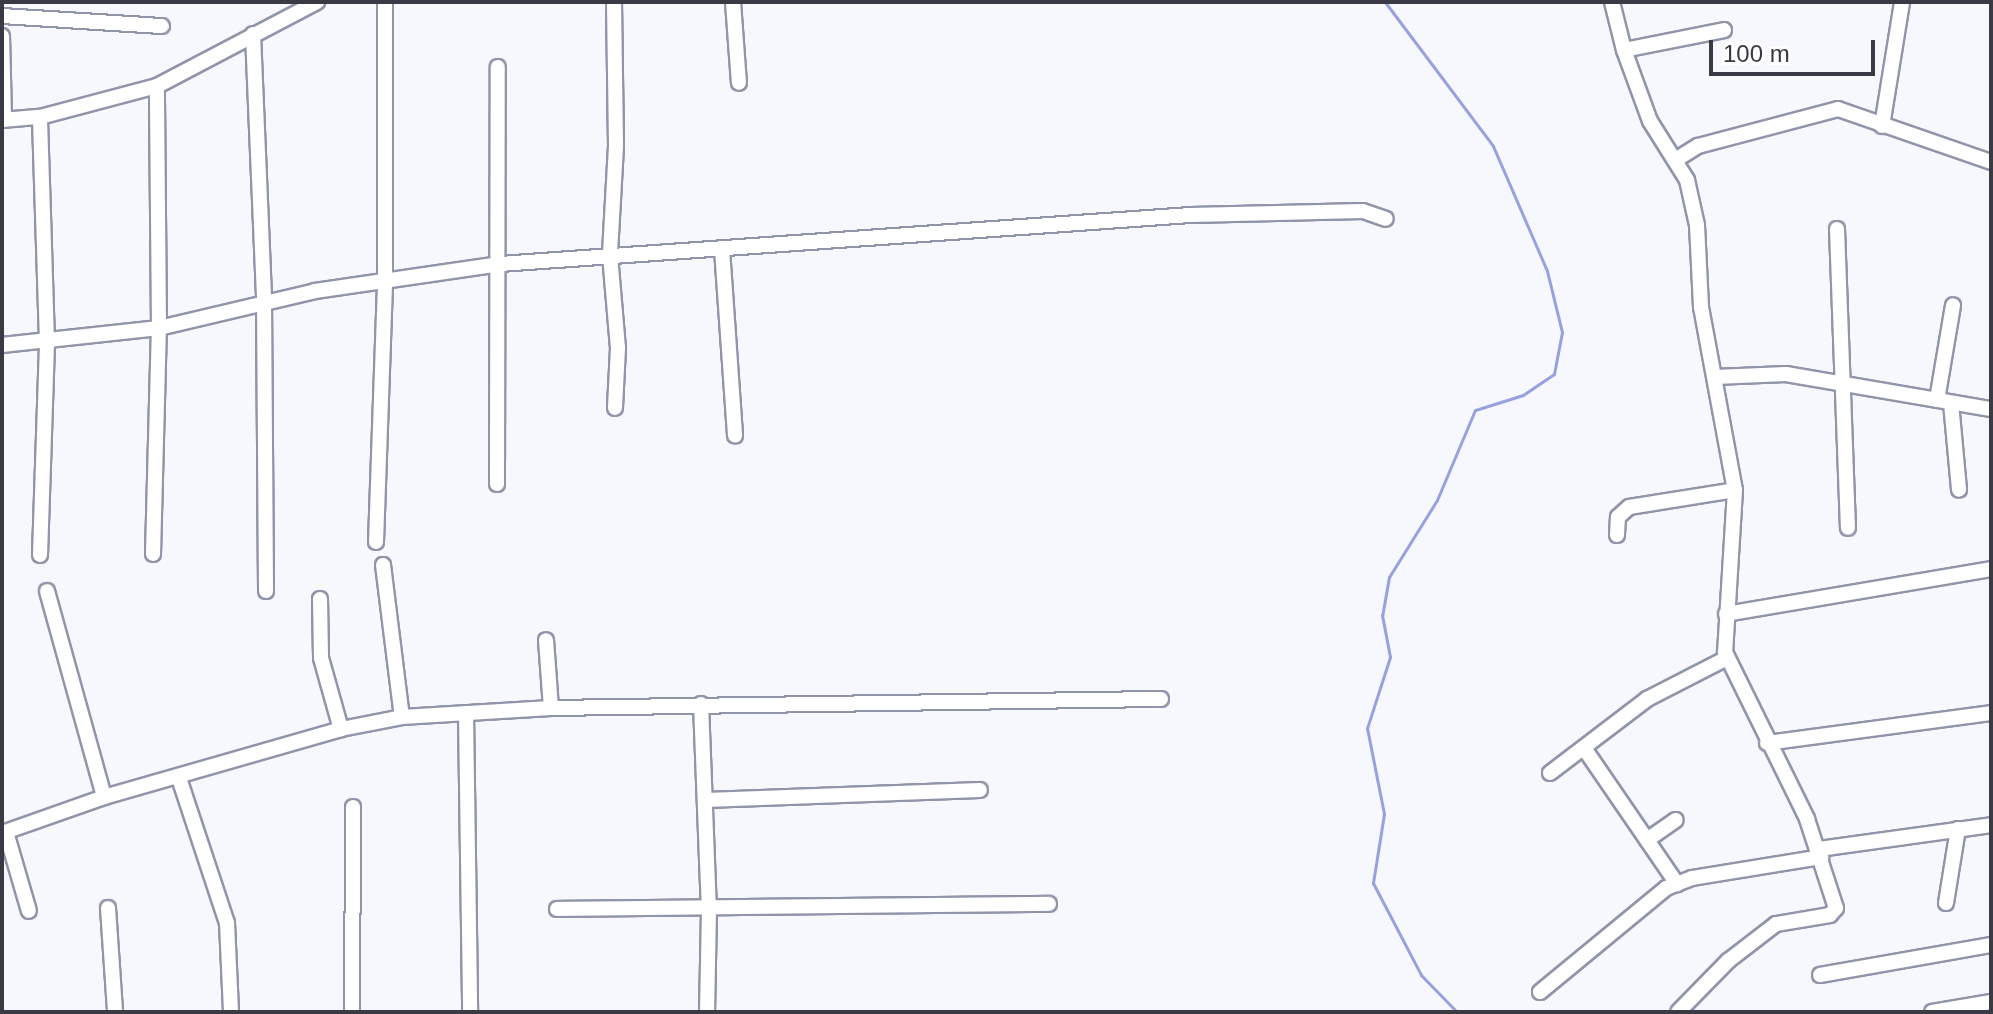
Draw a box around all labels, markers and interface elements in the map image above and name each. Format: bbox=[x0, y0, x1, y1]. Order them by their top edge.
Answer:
scale bar bbox=[1713, 24, 1879, 74]
text: 100 m bbox=[1723, 40, 1790, 67]

